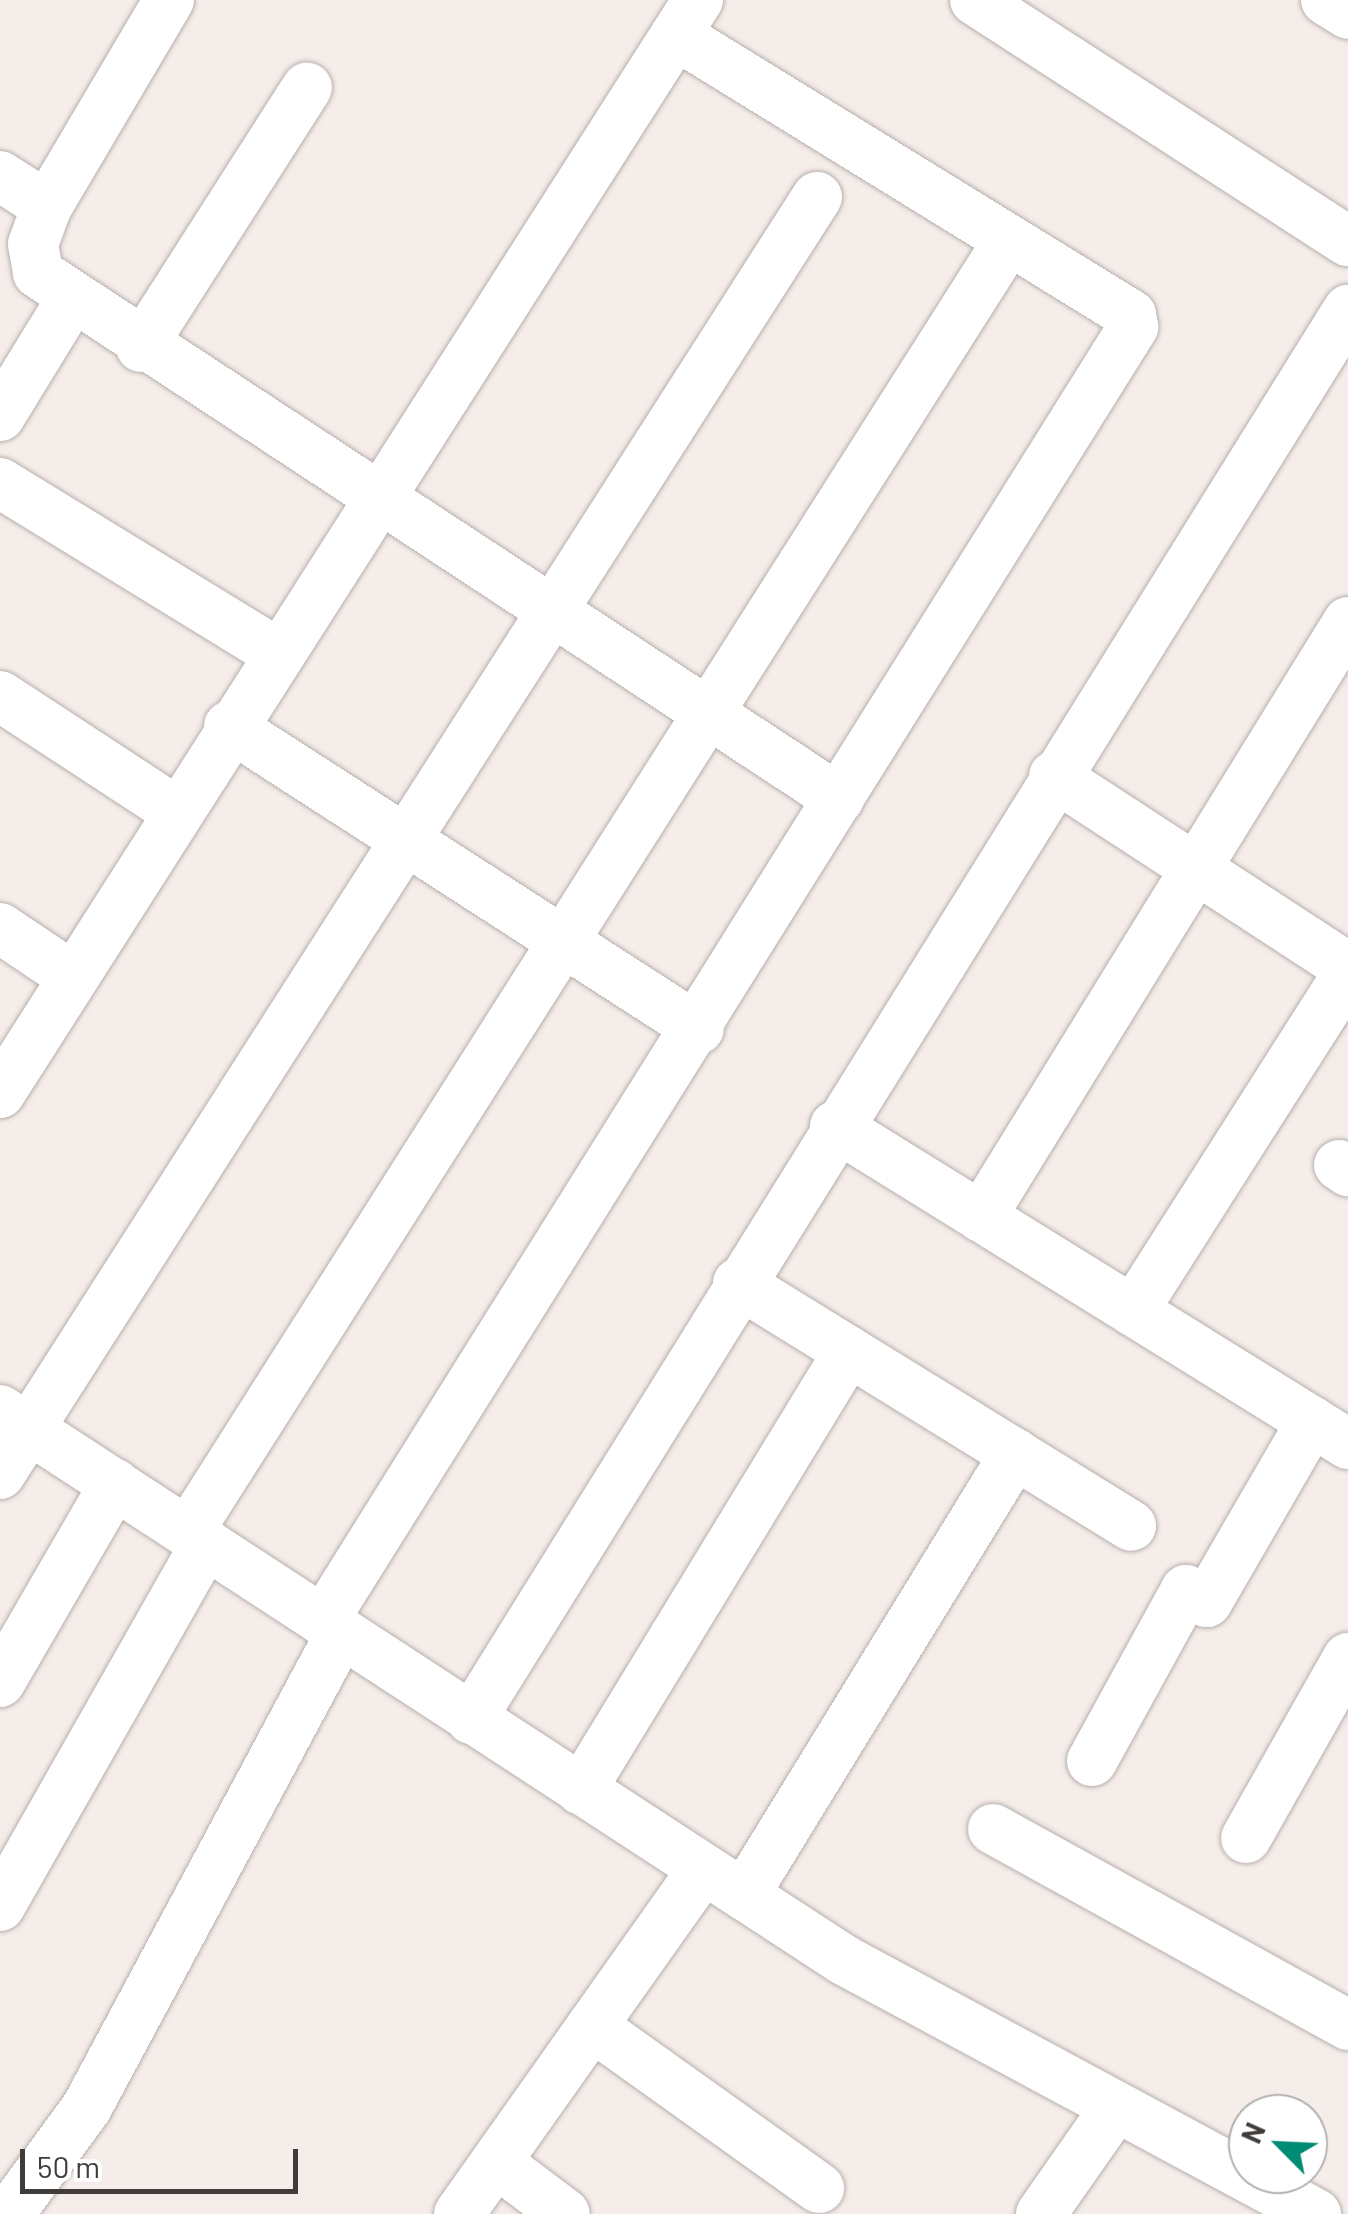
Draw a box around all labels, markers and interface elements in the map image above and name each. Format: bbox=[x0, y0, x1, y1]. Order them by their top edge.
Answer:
north arrow bbox=[1228, 2094, 1328, 2194]
text: N bbox=[1233, 2117, 1272, 2148]
scale bar bbox=[25, 2129, 302, 2191]
text: 50 m bbox=[37, 2148, 100, 2184]

